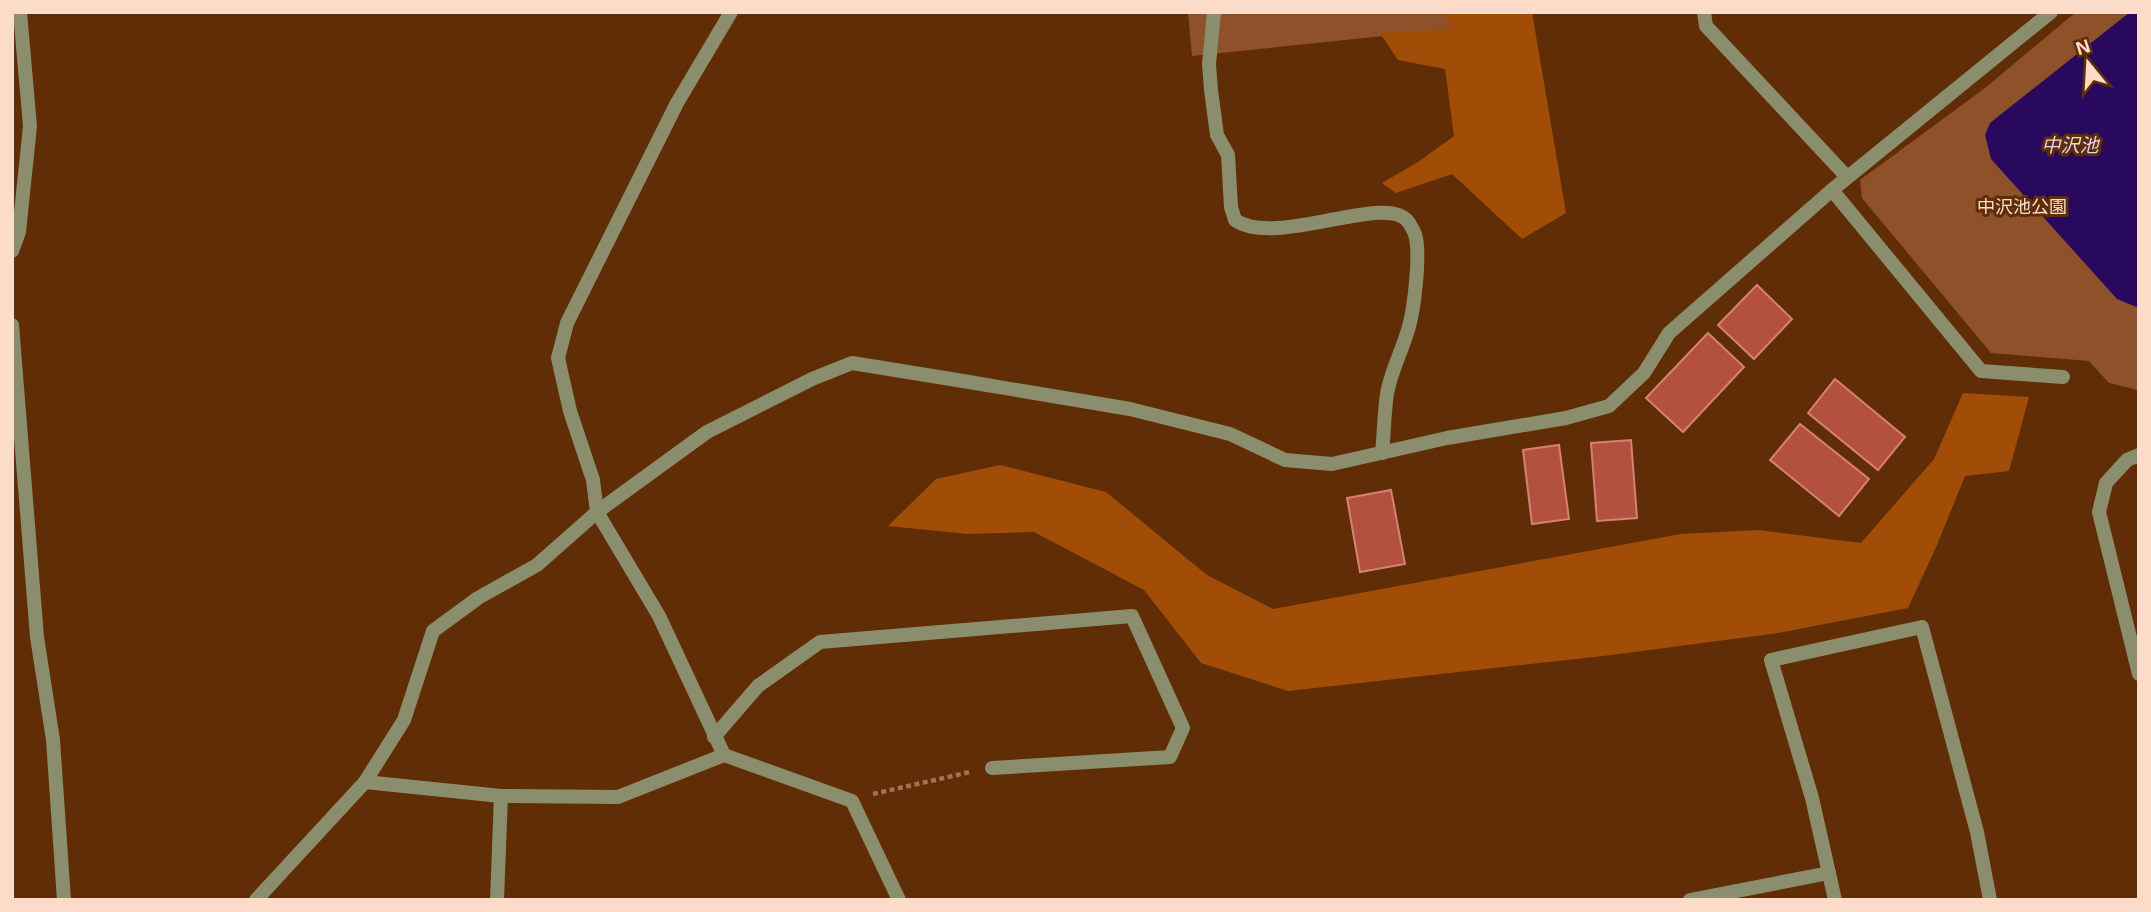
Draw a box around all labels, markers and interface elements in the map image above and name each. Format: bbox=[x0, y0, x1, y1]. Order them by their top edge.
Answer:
north arrow bbox=[2053, 28, 2123, 98]
text: N bbox=[2073, 35, 2093, 59]
water label: 中沢池 bbox=[2041, 135, 2100, 156]
park label: 中沢池公園 bbox=[1977, 197, 2067, 217]

